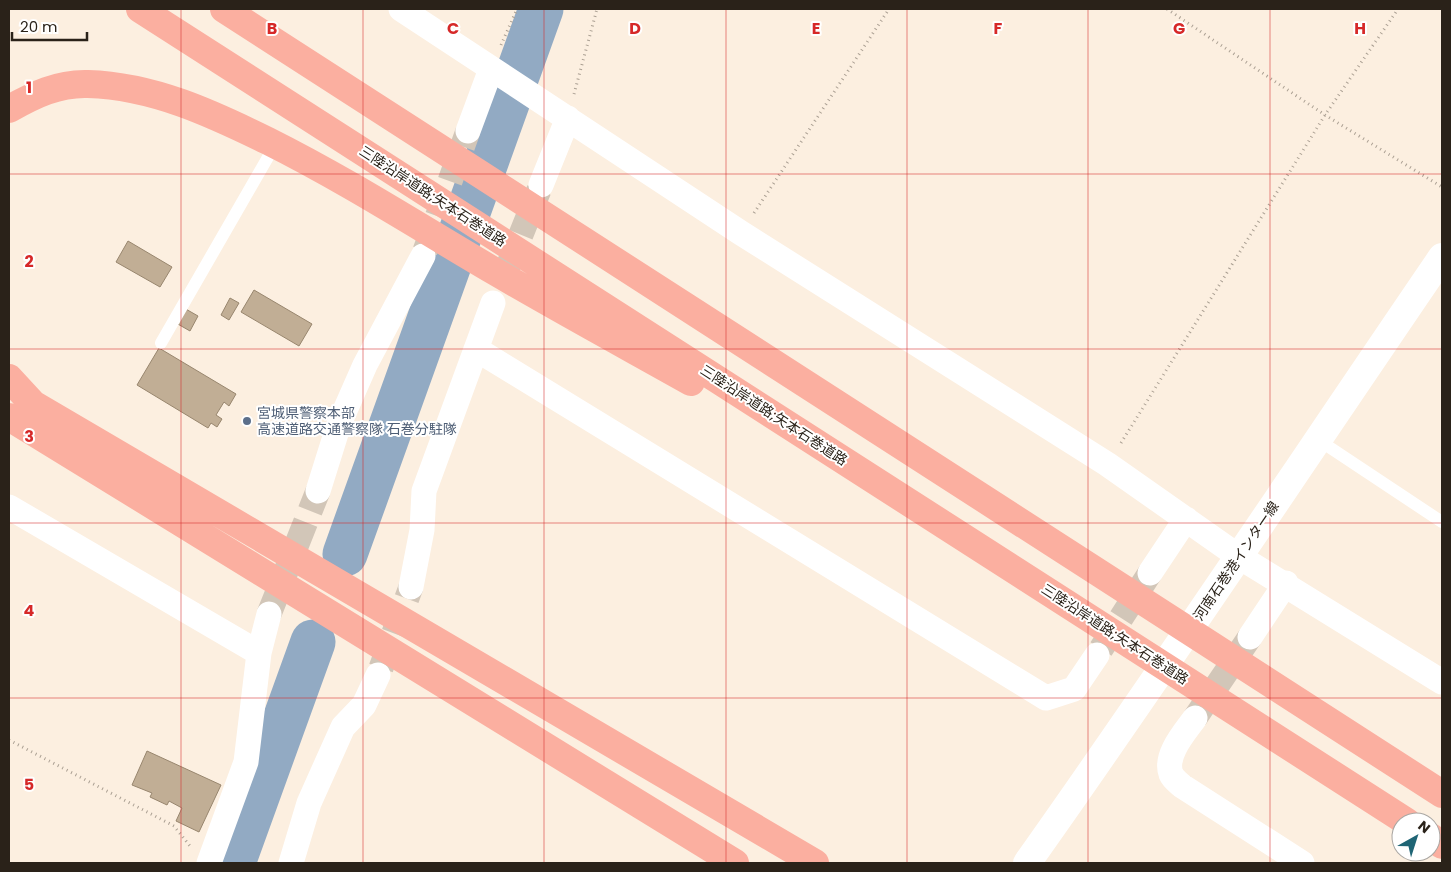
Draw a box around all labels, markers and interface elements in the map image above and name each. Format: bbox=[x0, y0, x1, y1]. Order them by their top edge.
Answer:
scale bar bbox=[12, 10, 88, 42]
text: 20 m bbox=[20, 16, 58, 37]
text: B bbox=[267, 17, 277, 40]
text: C bbox=[447, 17, 459, 40]
text: D bbox=[629, 17, 641, 40]
text: E bbox=[812, 17, 820, 40]
text: F bbox=[994, 17, 1003, 40]
text: G bbox=[1173, 17, 1185, 40]
text: H bbox=[1354, 17, 1366, 40]
text: 1 bbox=[26, 76, 32, 99]
street label: 三陸沿岸道路;矢本石巻道路 bbox=[356, 141, 510, 251]
text: 2 bbox=[24, 250, 34, 273]
street label: 三陸沿岸道路;矢本石巻道路 bbox=[697, 360, 851, 470]
place label: 宮城県警察本部 高速道路交通警察隊 石巻分駐隊 bbox=[257, 403, 457, 439]
marker: 宮城県警察本部 高速道路交通警察隊 石巻分駐隊 bbox=[241, 415, 253, 427]
text: 3 bbox=[24, 425, 34, 448]
street label: 河南石巻港インター線 bbox=[1189, 497, 1283, 625]
street label: 三陸沿岸道路;矢本石巻道路 bbox=[1038, 579, 1192, 689]
text: 4 bbox=[24, 599, 35, 622]
text: 5 bbox=[24, 773, 34, 796]
north arrow bbox=[1391, 812, 1441, 862]
text: N bbox=[1414, 816, 1435, 838]

